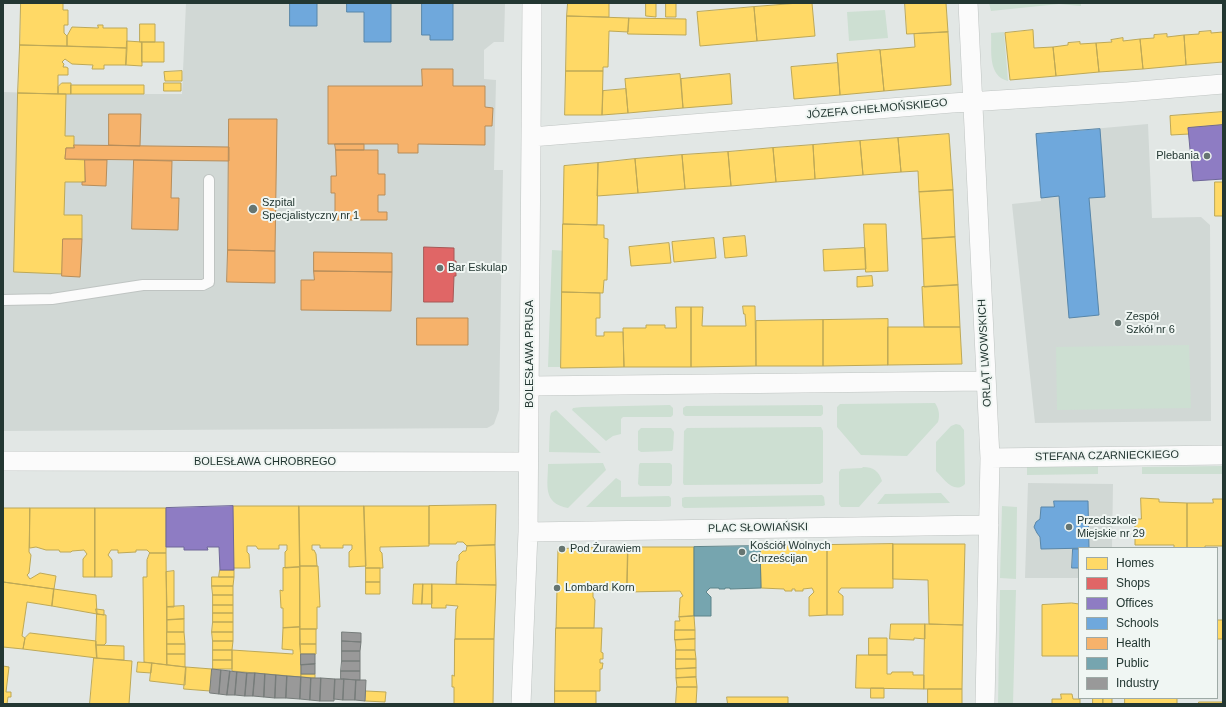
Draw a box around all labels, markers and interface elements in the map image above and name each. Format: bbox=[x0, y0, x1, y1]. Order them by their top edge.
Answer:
street label: JÓZEFA CHEŁMOŃSKIEGO bbox=[806, 96, 948, 122]
place label: Plebania bbox=[1156, 149, 1199, 163]
marker: Plebania bbox=[1202, 151, 1212, 161]
place label: Szpital Specjalistyczny nr 1 bbox=[262, 196, 359, 222]
marker: Szpital Specjalistyczny nr 1 bbox=[247, 203, 259, 215]
place label: Bar Eskulap bbox=[448, 261, 507, 275]
marker: Bar Eskulap bbox=[435, 263, 445, 273]
street label: ORLĄT LWOWSKICH bbox=[976, 299, 994, 407]
street label: BOLESŁAWA PRUSA bbox=[523, 300, 537, 408]
place label: Zespół Szkół nr 6 bbox=[1126, 310, 1175, 336]
marker: Zespół Szkół nr 6 bbox=[1113, 318, 1123, 328]
street label: STEFANA CZARNIECKIEGO bbox=[1035, 448, 1179, 464]
street label: BOLESŁAWA CHROBREGO bbox=[194, 455, 336, 469]
place label: Przedszkole Miejskie nr 29 bbox=[1077, 514, 1145, 540]
street label: PLAC SŁOWIAŃSKI bbox=[708, 521, 808, 535]
marker: Przedszkole Miejskie nr 29 bbox=[1064, 522, 1074, 532]
place label: Kościół Wolnych Chrześcijan bbox=[750, 539, 830, 565]
place label: Pod Żurawiem bbox=[570, 542, 641, 556]
marker: Pod Żurawiem bbox=[557, 544, 567, 554]
marker: Kościół Wolnych Chrześcijan bbox=[737, 547, 747, 557]
legend bbox=[1078, 547, 1218, 699]
text: Homes bbox=[1116, 556, 1154, 570]
text: Shops bbox=[1116, 576, 1150, 590]
place label: Lombard Korn bbox=[565, 581, 635, 595]
marker: Lombard Korn bbox=[552, 583, 562, 593]
text: Offices bbox=[1116, 596, 1153, 610]
text: Schools bbox=[1116, 616, 1159, 630]
text: Health bbox=[1116, 636, 1151, 650]
text: Public bbox=[1116, 656, 1149, 670]
text: Industry bbox=[1116, 676, 1159, 690]

